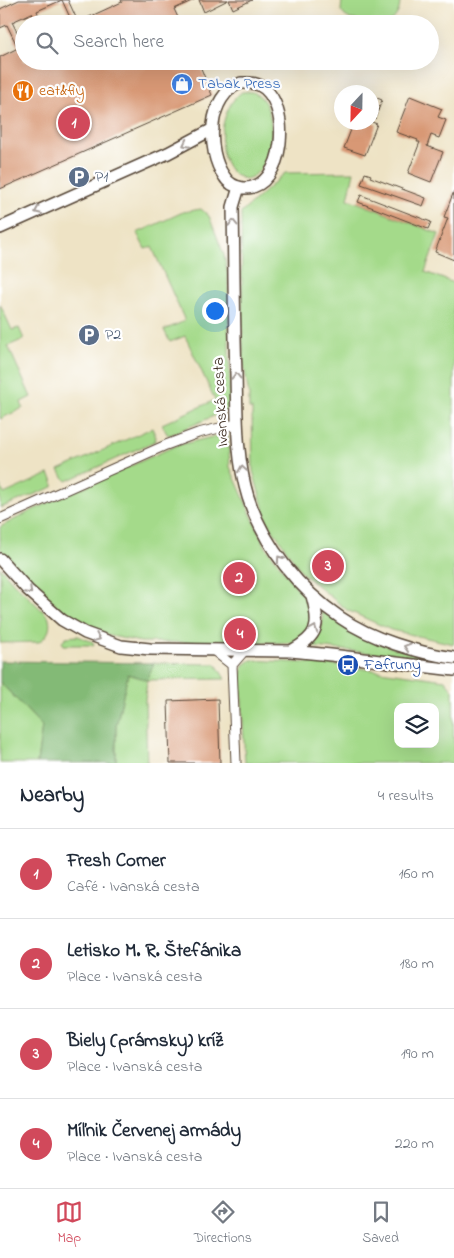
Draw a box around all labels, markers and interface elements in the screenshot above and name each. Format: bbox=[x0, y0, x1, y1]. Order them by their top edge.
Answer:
search box bbox=[15, 15, 439, 70]
icon: search bbox=[33, 29, 61, 57]
text: Search here bbox=[73, 29, 164, 56]
shop icon: Tabak Press bbox=[170, 72, 194, 96]
place label: Tabak Press bbox=[198, 72, 281, 96]
restaurant icon: eat&fly bbox=[11, 79, 35, 103]
place label: eat&fly bbox=[39, 79, 85, 103]
north arrow bbox=[334, 85, 379, 130]
pin: 1 bbox=[58, 104, 90, 142]
one-way arrow bbox=[182, 138, 191, 148]
parking icon: P1 bbox=[67, 165, 91, 189]
place label: P1 bbox=[95, 165, 108, 189]
one-way arrow bbox=[34, 205, 43, 216]
one-way arrow bbox=[228, 219, 238, 226]
your location bbox=[202, 298, 228, 324]
parking icon: P2 bbox=[77, 323, 101, 347]
place label: P2 bbox=[105, 323, 121, 347]
street label: Ivanská cesta bbox=[207, 356, 235, 448]
one-way arrow bbox=[231, 371, 241, 379]
one-way arrow bbox=[237, 465, 248, 473]
pin: 3 bbox=[312, 547, 344, 585]
one-way arrow bbox=[277, 555, 286, 565]
pin: 2 bbox=[223, 559, 255, 597]
one-way arrow bbox=[23, 585, 32, 594]
pin: 4 bbox=[224, 615, 256, 653]
one-way arrow bbox=[309, 625, 319, 633]
one-way arrow bbox=[92, 632, 101, 642]
one-way arrow bbox=[403, 642, 411, 652]
bus stop icon: Fafruny bbox=[336, 653, 360, 677]
place label: Fafruny bbox=[363, 653, 421, 677]
map controls bbox=[394, 703, 439, 748]
button: layers bbox=[394, 703, 439, 748]
text: Nearby bbox=[20, 781, 84, 811]
text: 4 results bbox=[378, 784, 434, 808]
text: Fresh Corner bbox=[67, 848, 166, 875]
text: 1 bbox=[33, 862, 39, 886]
text: 160 m bbox=[399, 862, 434, 886]
text: Café · Ivanská cesta bbox=[67, 875, 200, 899]
text: Letisko M. R. Štefánika bbox=[67, 938, 241, 965]
text: 2 bbox=[32, 952, 40, 976]
text: 180 m bbox=[400, 952, 434, 976]
text: Place · Ivanská cesta bbox=[67, 965, 202, 989]
text: Biely (prámsky) kríž bbox=[67, 1028, 223, 1055]
text: 3 bbox=[33, 1042, 39, 1066]
text: 190 m bbox=[401, 1042, 434, 1066]
text: Place · Ivanská cesta bbox=[67, 1055, 202, 1079]
text: Míľnik Červenej armády bbox=[67, 1118, 241, 1145]
text: 4 bbox=[33, 1132, 39, 1156]
text: 220 m bbox=[395, 1132, 434, 1156]
text: Place · Ivanská cesta bbox=[67, 1145, 202, 1169]
tab: Map bbox=[55, 1198, 83, 1249]
tab: Directions bbox=[194, 1198, 252, 1249]
tab: Saved bbox=[362, 1198, 399, 1249]

